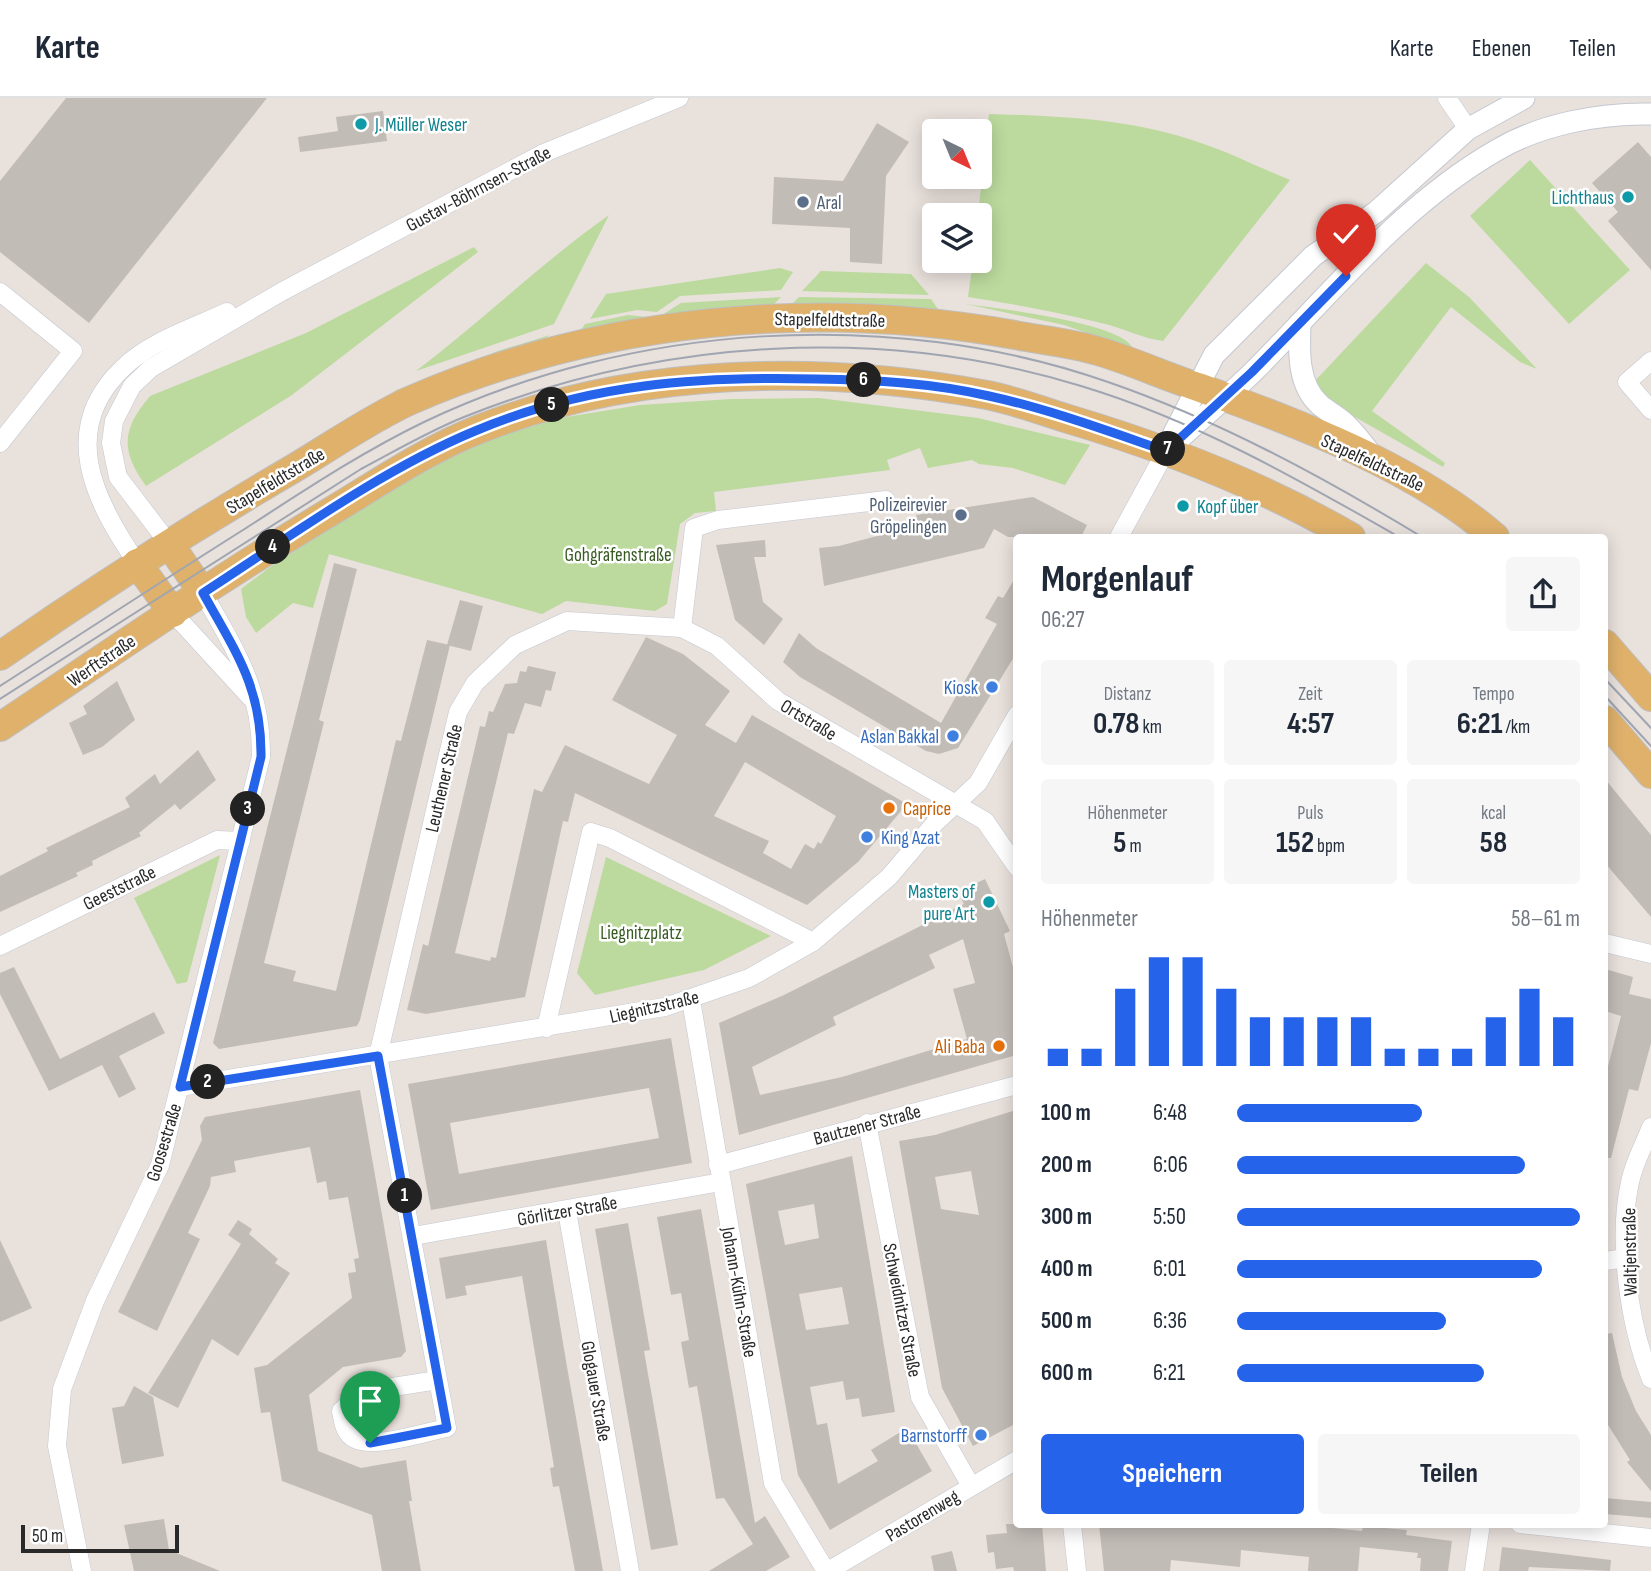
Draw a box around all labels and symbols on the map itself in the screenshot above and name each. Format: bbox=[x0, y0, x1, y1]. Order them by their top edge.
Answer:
place label: J. Müller Weser bbox=[374, 114, 468, 137]
marker: J. Müller Weser bbox=[353, 116, 369, 132]
north arrow bbox=[922, 119, 992, 189]
street label: Gustav-Böhrnsen-Straße bbox=[402, 141, 555, 237]
place label: Lichthaus bbox=[1552, 187, 1614, 210]
marker: Lichthaus bbox=[1620, 189, 1636, 205]
place label: Aral bbox=[816, 192, 842, 215]
marker: Aral bbox=[795, 194, 811, 210]
pin bbox=[1316, 204, 1376, 276]
street label: Stapelfeldtstraße bbox=[774, 308, 886, 333]
pin: 6 bbox=[846, 362, 882, 398]
pin: 5 bbox=[534, 388, 570, 422]
street label: Stapelfeldtstraße bbox=[1317, 430, 1427, 497]
pin: 7 bbox=[1150, 432, 1186, 466]
street label: Stapelfeldtstraße bbox=[222, 443, 329, 520]
place label: Polizeirevier Gröpelingen bbox=[869, 494, 948, 539]
place label: Kopf über bbox=[1197, 496, 1259, 519]
marker: Kopf über bbox=[1175, 498, 1191, 514]
marker: Polizeirevier Gröpelingen bbox=[953, 507, 969, 523]
pin: 4 bbox=[256, 530, 290, 564]
park label: Gohgräfenstraße bbox=[564, 544, 672, 567]
street label: Werftstraße bbox=[63, 630, 140, 692]
place label: Kiosk bbox=[944, 677, 979, 700]
marker: Kiosk bbox=[984, 679, 1000, 695]
street label: Ortstraße bbox=[776, 695, 840, 746]
street label: Leuthener Straße bbox=[421, 722, 468, 835]
place label: Aslan Bakkal bbox=[860, 726, 939, 749]
marker: Aslan Bakkal bbox=[945, 728, 961, 744]
pin: 3 bbox=[230, 792, 266, 826]
place label: Caprice bbox=[903, 798, 951, 821]
marker: Caprice bbox=[881, 800, 897, 816]
place label: King Azat bbox=[881, 827, 940, 850]
marker: King Azat bbox=[859, 829, 875, 845]
street label: Geeststraße bbox=[80, 861, 160, 916]
place label: Masters of pure Art bbox=[908, 881, 975, 926]
marker: Masters of pure Art bbox=[981, 894, 997, 910]
park label: Liegnitzplatz bbox=[600, 922, 682, 945]
street label: Liegnitzstraße bbox=[607, 986, 701, 1029]
place label: Ali Baba bbox=[934, 1036, 985, 1059]
marker: Ali Baba bbox=[991, 1038, 1007, 1054]
pin: 2 bbox=[190, 1065, 226, 1100]
street label: Bautzener Straße bbox=[811, 1100, 924, 1151]
street label: Goosestraße bbox=[142, 1101, 187, 1184]
pin: 1 bbox=[388, 1178, 422, 1214]
street label: Görlitzer Straße bbox=[516, 1191, 619, 1232]
street label: Waltjenstraße bbox=[1618, 1208, 1643, 1296]
street label: Johann-Kühn-Straße bbox=[716, 1224, 761, 1359]
street label: Schweidnitzer Straße bbox=[877, 1241, 926, 1379]
street label: Glogauer Straße bbox=[575, 1339, 616, 1443]
pin bbox=[340, 1371, 400, 1443]
place label: Barnstorff bbox=[901, 1425, 967, 1448]
marker: Barnstorff bbox=[973, 1427, 989, 1443]
street label: Pastorenweg bbox=[882, 1485, 964, 1547]
scale bar bbox=[21, 1522, 178, 1554]

